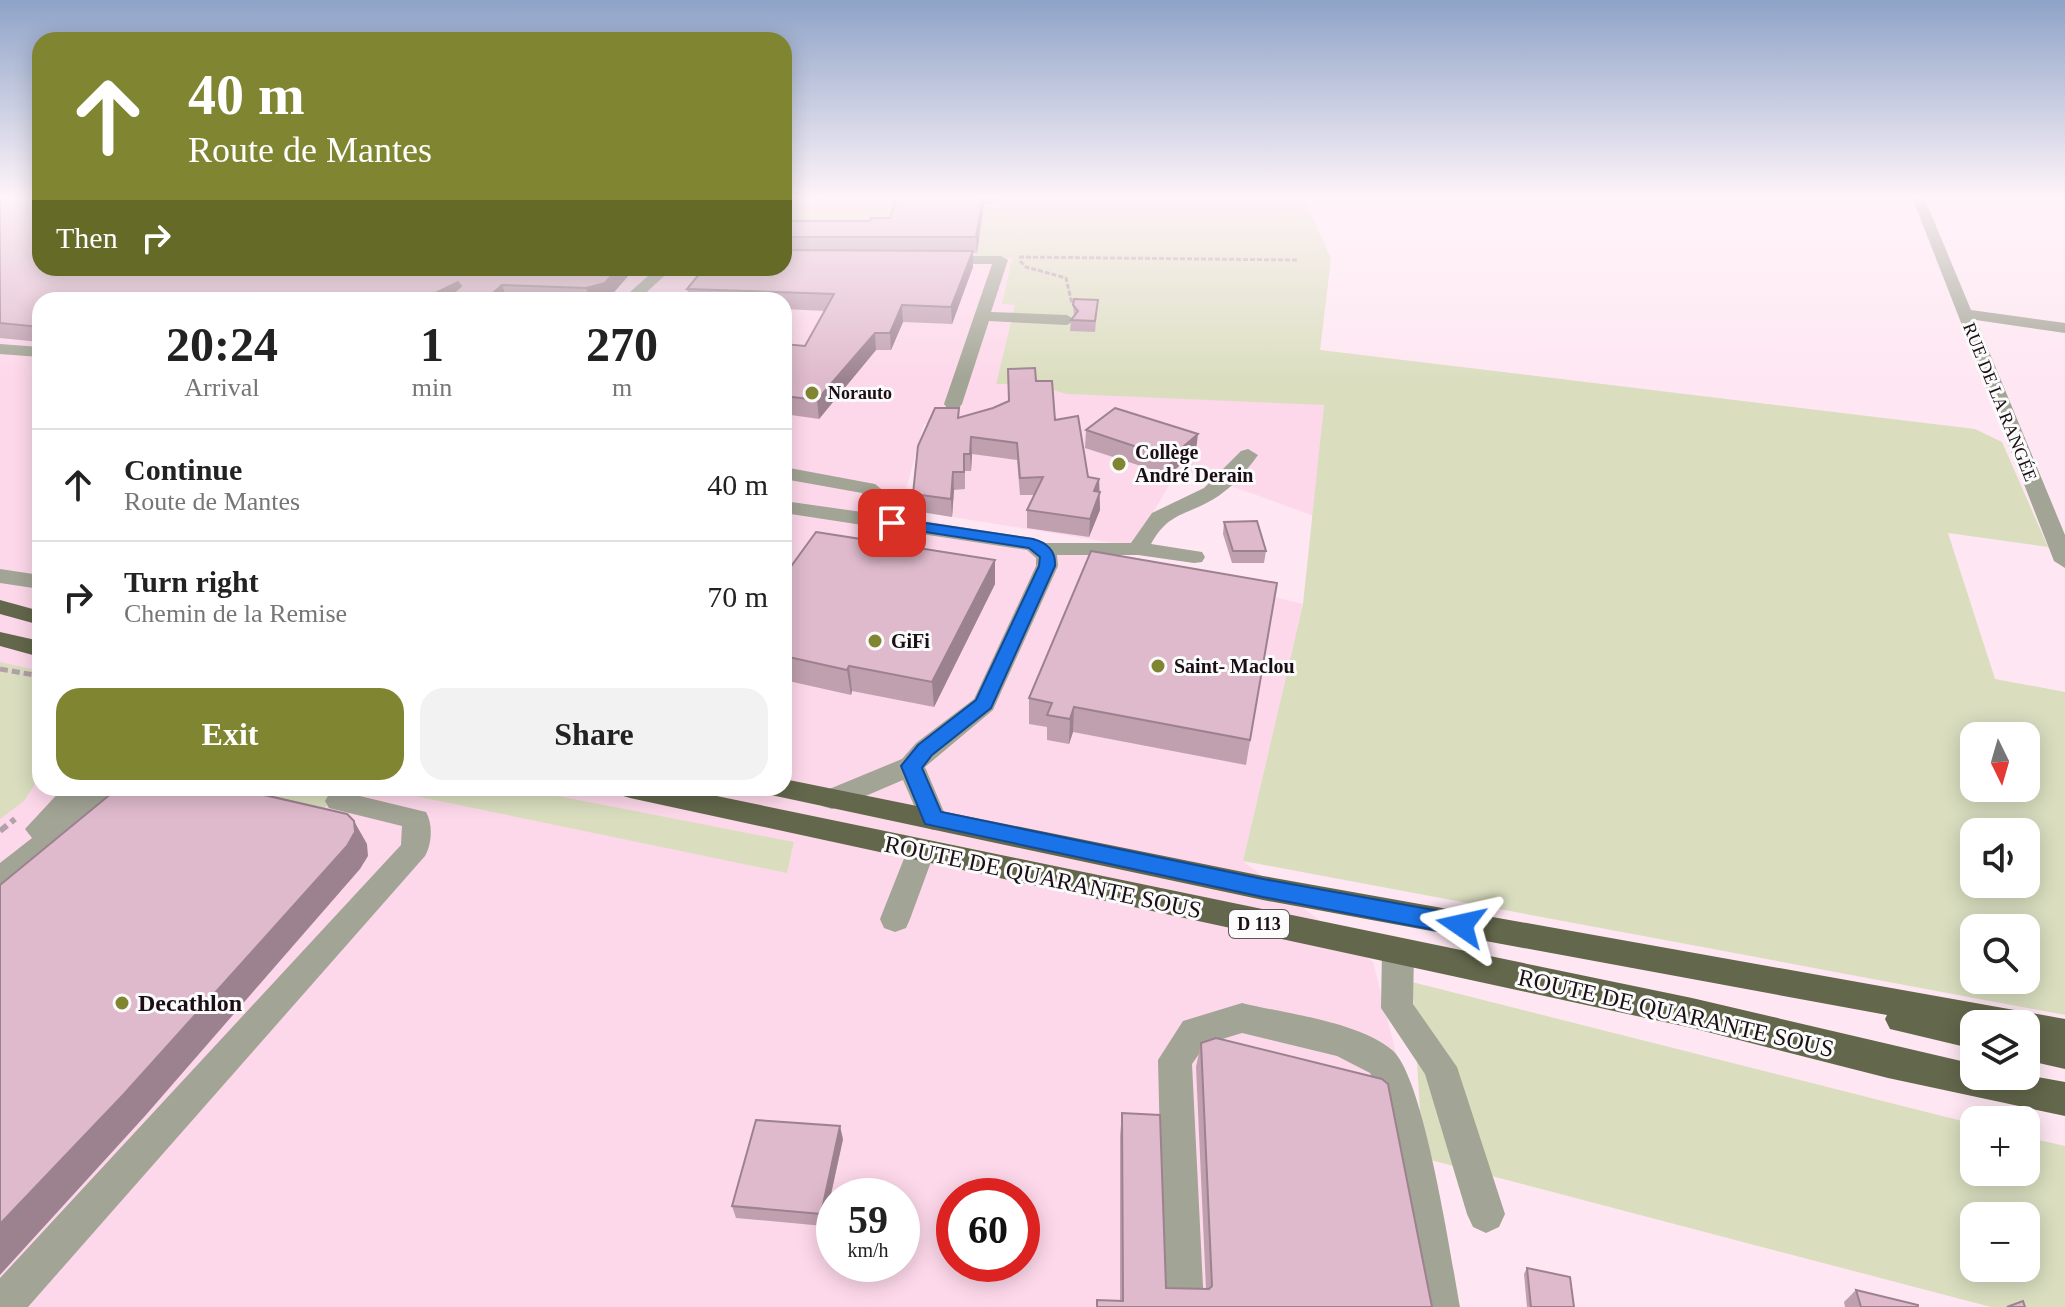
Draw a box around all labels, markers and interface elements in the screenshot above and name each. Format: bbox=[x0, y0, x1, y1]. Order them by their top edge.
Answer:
icon: ahead bbox=[56, 64, 160, 168]
text: 40 m bbox=[188, 64, 305, 126]
text: Route de Mantes bbox=[188, 130, 432, 170]
icon: right bbox=[134, 216, 178, 260]
text: Then bbox=[56, 221, 118, 254]
text: 20:24 bbox=[166, 318, 278, 371]
text: 1 bbox=[420, 318, 444, 371]
text: 270 bbox=[586, 318, 658, 371]
street label: RUE DE LA RANGÉE bbox=[1959, 319, 2042, 484]
text: Arrival bbox=[184, 373, 259, 402]
text: min bbox=[412, 373, 452, 402]
text: m bbox=[612, 373, 632, 402]
place label: Norauto bbox=[828, 383, 892, 403]
marker: Norauto bbox=[803, 384, 821, 402]
place label: Collège André Derain bbox=[1135, 441, 1253, 486]
text: Continue bbox=[124, 453, 242, 486]
marker: Collège André Derain bbox=[1110, 455, 1128, 473]
icon: ahead bbox=[56, 463, 100, 507]
text: 40 m bbox=[707, 468, 768, 501]
text: Route de Mantes bbox=[124, 487, 300, 516]
pin bbox=[858, 489, 926, 557]
icon: arrive bbox=[870, 501, 914, 545]
text: Turn right bbox=[124, 565, 259, 598]
icon: right bbox=[56, 575, 100, 619]
text: 70 m bbox=[707, 580, 768, 613]
text: Chemin de la Remise bbox=[124, 599, 347, 628]
place label: GiFi bbox=[891, 630, 930, 652]
marker: GiFi bbox=[866, 632, 884, 650]
place label: Saint- Maclou bbox=[1174, 655, 1295, 677]
marker: Saint- Maclou bbox=[1149, 657, 1167, 675]
button: Exit bbox=[56, 688, 404, 780]
button: Share bbox=[420, 688, 768, 780]
north arrow bbox=[1960, 722, 2040, 802]
map controls bbox=[1960, 722, 2040, 1282]
button: sound bbox=[1960, 818, 2040, 898]
street label: ROUTE DE QUARANTE SOUS bbox=[882, 831, 1204, 923]
position arrow bbox=[1419, 883, 1503, 967]
road number: D 113 bbox=[1229, 910, 1289, 938]
button: search bbox=[1960, 914, 2040, 994]
street label: ROUTE DE QUARANTE SOUS bbox=[1516, 964, 1836, 1062]
place label: Decathlon bbox=[138, 990, 242, 1016]
marker: Decathlon bbox=[113, 994, 131, 1012]
button: layers bbox=[1960, 1010, 2040, 1090]
button: + bbox=[1960, 1106, 2040, 1186]
speed limit sign: 60 bbox=[936, 1178, 1040, 1282]
text: 59 bbox=[848, 1197, 888, 1242]
button: − bbox=[1960, 1202, 2040, 1282]
text: km/h bbox=[847, 1239, 889, 1261]

